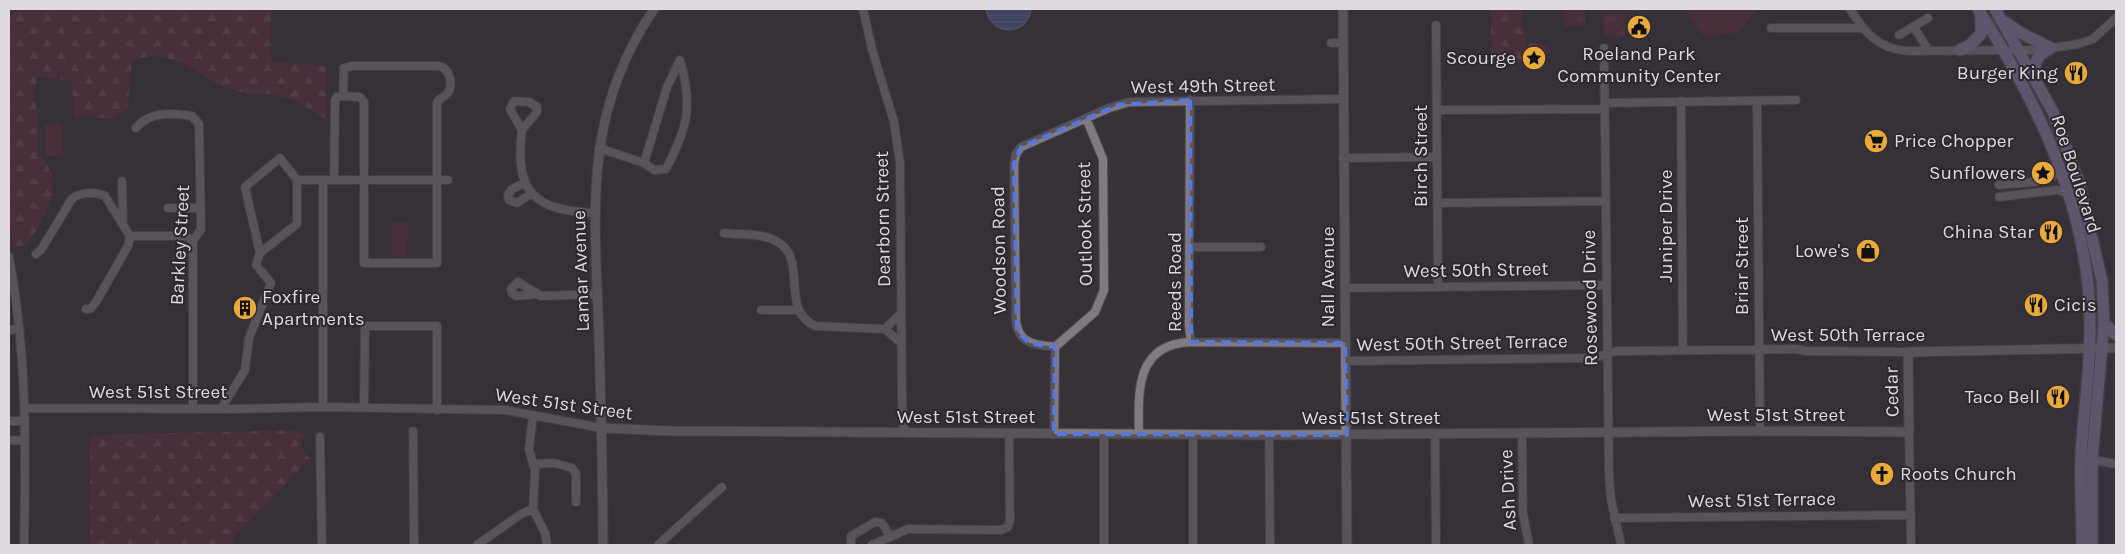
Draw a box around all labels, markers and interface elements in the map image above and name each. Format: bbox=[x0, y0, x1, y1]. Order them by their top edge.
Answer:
public building icon: Roeland Park Community Center bbox=[1626, 14, 1652, 40]
place label: Roeland Park Community Center bbox=[1557, 43, 1721, 87]
place icon: Scourge bbox=[1521, 45, 1547, 71]
place label: Scourge bbox=[1446, 47, 1516, 69]
restaurant icon: Burger King bbox=[2063, 60, 2089, 86]
place label: Burger King bbox=[1957, 62, 2058, 84]
street label: West 49th Street bbox=[1130, 74, 1276, 98]
street label: Birch Street bbox=[1410, 105, 1432, 207]
street label: Roe Boulevard bbox=[2047, 112, 2105, 236]
supermarket icon: Price Chopper bbox=[1863, 128, 1889, 154]
place label: Price Chopper bbox=[1894, 130, 2014, 152]
street label: Dearborn Street bbox=[871, 151, 895, 287]
place icon: Sunflowers bbox=[2030, 160, 2056, 186]
street label: Outlook Street bbox=[1073, 162, 1097, 286]
place label: Sunflowers bbox=[1929, 162, 2026, 184]
street label: Juniper Drive bbox=[1655, 170, 1677, 282]
street label: Barkley Street bbox=[166, 184, 194, 306]
street label: Woodson Road bbox=[987, 186, 1011, 314]
street label: Lamar Avenue bbox=[568, 210, 594, 332]
street label: Briar Street bbox=[1731, 217, 1753, 315]
restaurant icon: China Star bbox=[2038, 219, 2064, 245]
place label: China Star bbox=[1943, 221, 2034, 243]
street label: Nall Avenue bbox=[1317, 226, 1339, 328]
street label: Rosewood Drive bbox=[1578, 230, 1602, 366]
street label: Reeds Road bbox=[1164, 232, 1186, 332]
shop icon: Lowe's bbox=[1855, 238, 1881, 264]
place label: Lowe's bbox=[1795, 240, 1850, 262]
street label: West 50th Street bbox=[1403, 258, 1549, 282]
place label: Foxfire Apartments bbox=[262, 286, 365, 330]
restaurant icon: Cicis bbox=[2023, 292, 2049, 318]
place label: Cicis bbox=[2054, 294, 2097, 316]
building icon: Foxfire Apartments bbox=[232, 295, 258, 321]
street label: West 50th Terrace bbox=[1771, 324, 1925, 346]
street label: West 50th Street Terrace bbox=[1356, 330, 1568, 356]
street label: Cedar bbox=[1881, 367, 1903, 417]
street label: West 51st Street bbox=[89, 381, 227, 403]
street label: West 51st Street bbox=[494, 383, 634, 425]
restaurant icon: Taco Bell bbox=[2045, 384, 2071, 410]
place label: Taco Bell bbox=[1965, 386, 2040, 408]
street label: West 51st Street bbox=[1707, 404, 1845, 426]
street label: West 51st Street bbox=[897, 406, 1035, 428]
street label: West 51st Street bbox=[1302, 407, 1440, 429]
street label: Ash Drive bbox=[1495, 449, 1521, 531]
church icon: Roots Church bbox=[1869, 461, 1895, 487]
place label: Roots Church bbox=[1900, 463, 2017, 485]
street label: West 51st Terrace bbox=[1688, 488, 1836, 512]

